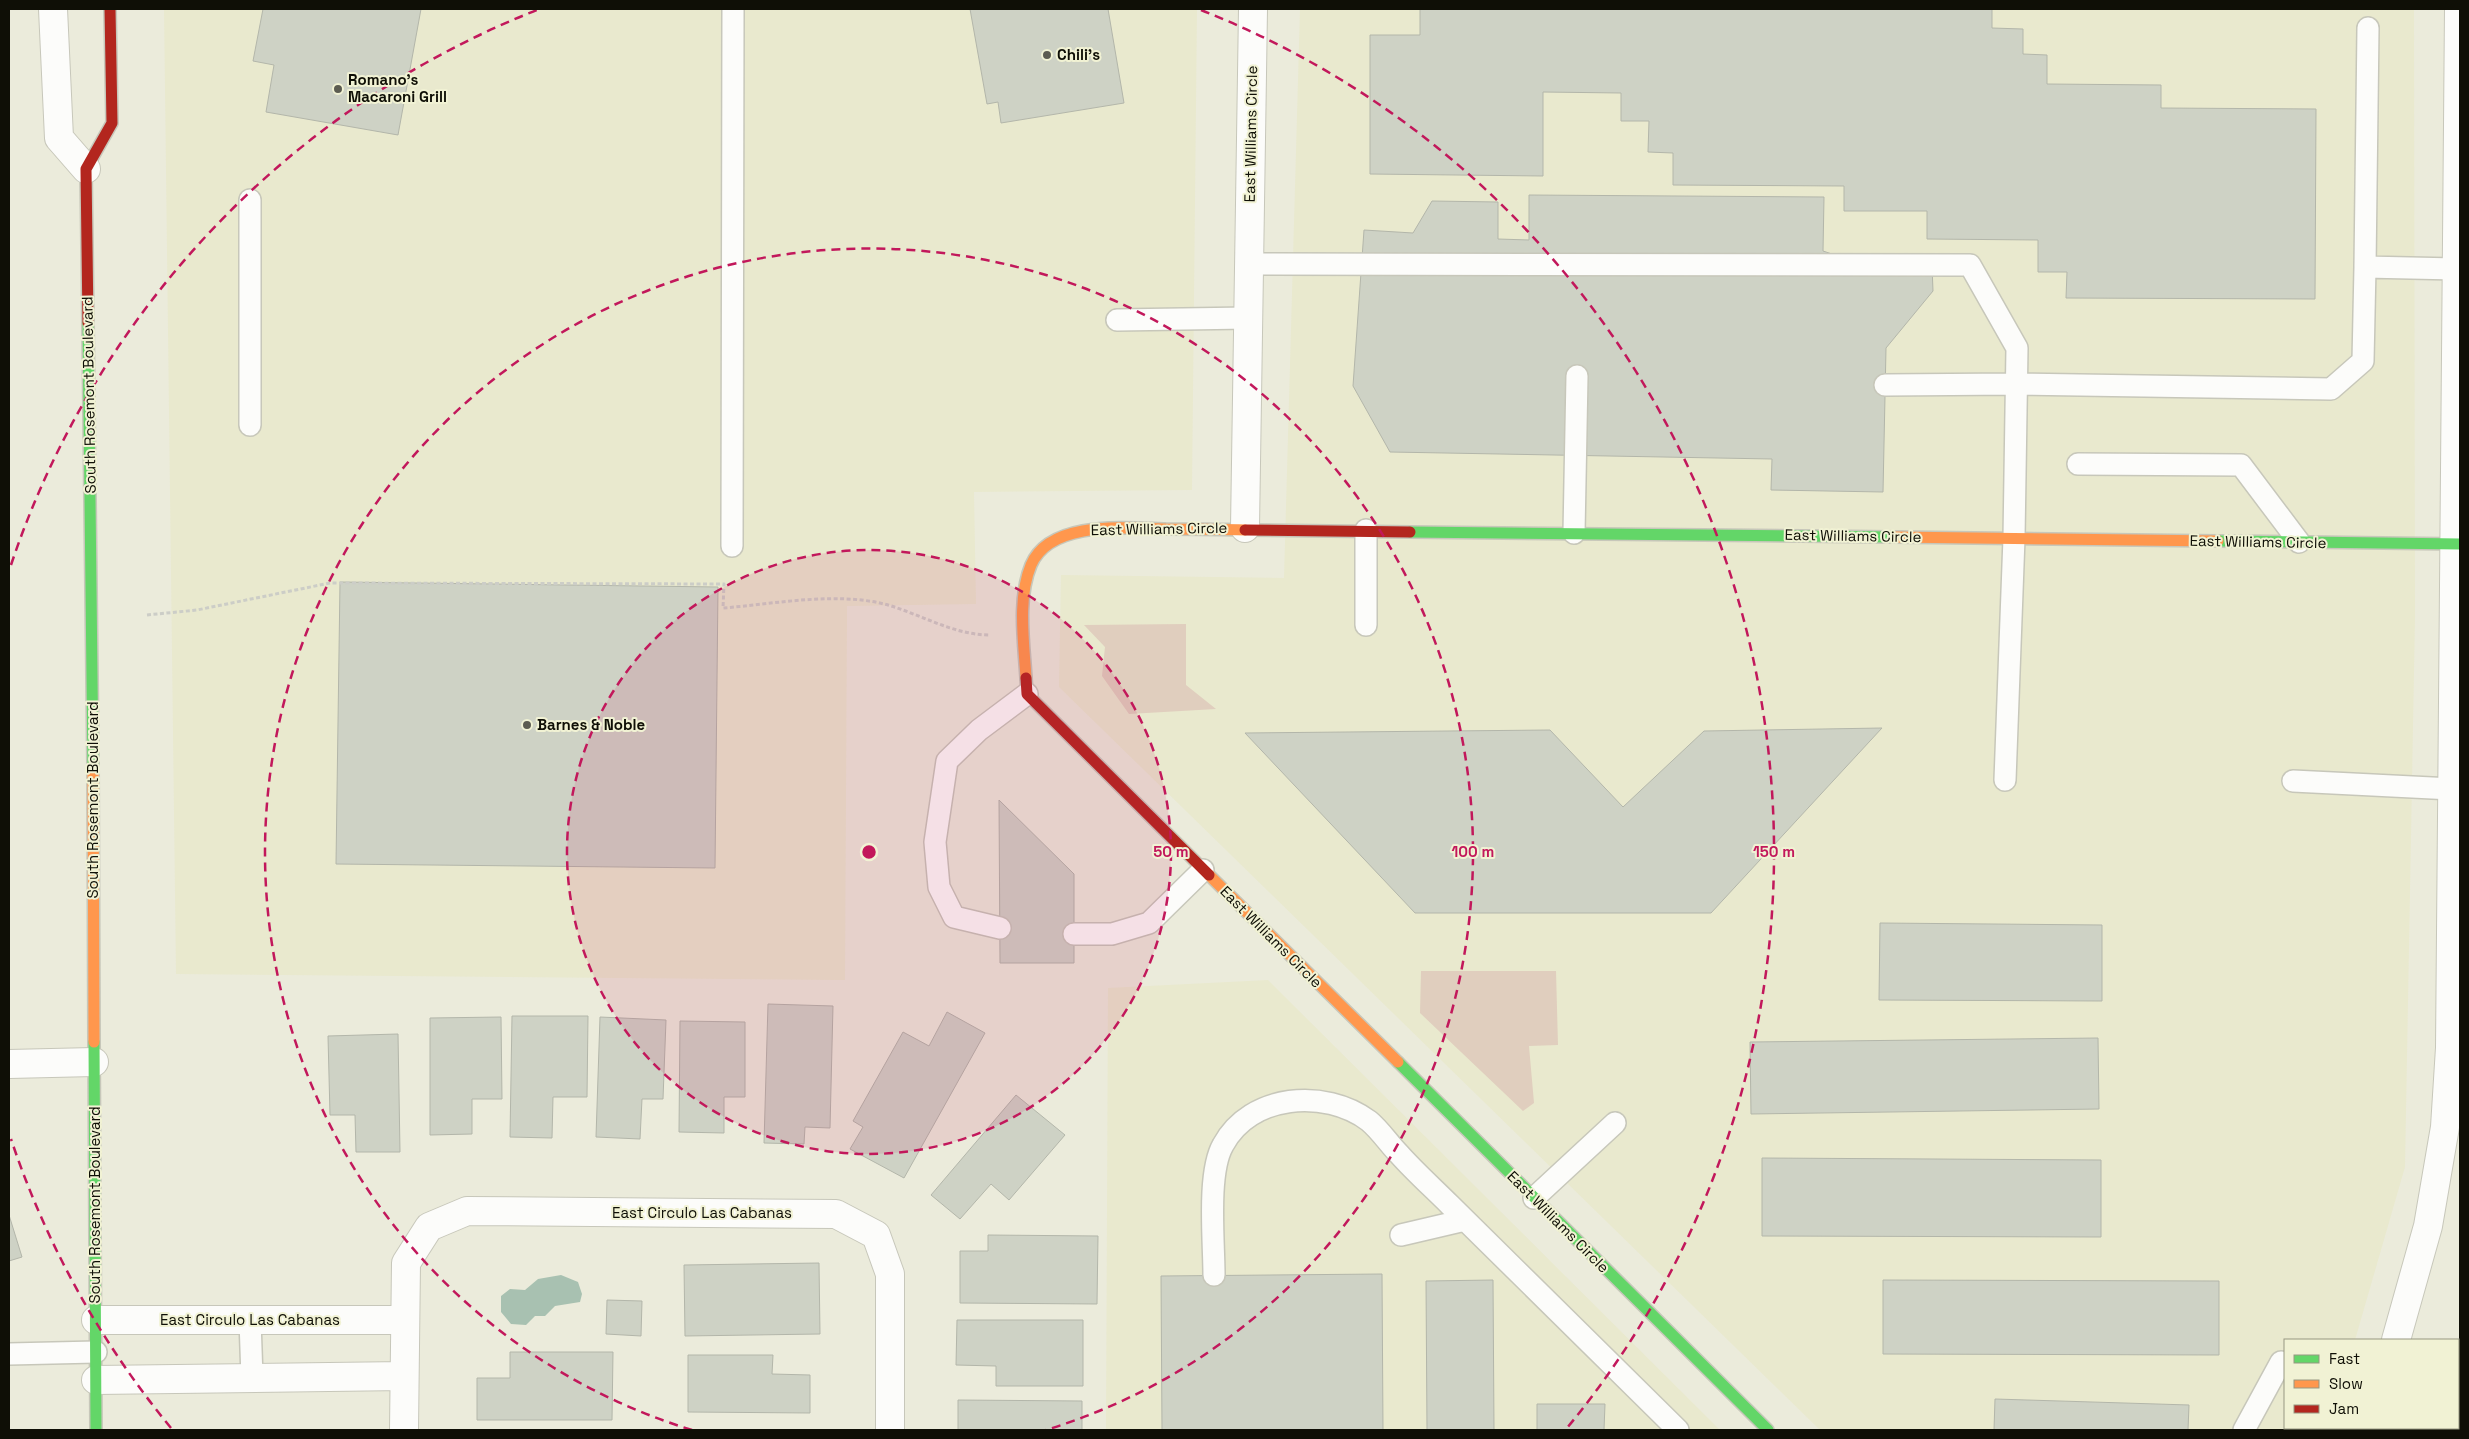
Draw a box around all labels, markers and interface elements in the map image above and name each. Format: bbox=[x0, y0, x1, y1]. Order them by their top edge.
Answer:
place label: Chili's bbox=[1057, 45, 1100, 64]
marker: Chili's bbox=[1041, 49, 1053, 61]
street label: East Williams Circle bbox=[1240, 65, 1261, 203]
place label: Romano's Macaroni Grill bbox=[348, 70, 447, 106]
marker: Romano's Macaroni Grill bbox=[332, 83, 344, 95]
street label: South Rosemont Boulevard bbox=[77, 296, 100, 494]
street label: East Williams Circle bbox=[1090, 518, 1228, 539]
street label: East Williams Circle bbox=[1784, 525, 1922, 546]
street label: East Williams Circle bbox=[2189, 531, 2327, 552]
street label: South Rosemont Boulevard bbox=[83, 701, 102, 899]
place label: Barnes & Noble bbox=[537, 715, 646, 734]
marker: Barnes & Noble bbox=[521, 719, 533, 731]
text: 50 m bbox=[1153, 842, 1189, 861]
text: 100 m bbox=[1452, 842, 1494, 861]
text: 150 m bbox=[1753, 842, 1795, 861]
centre of rings bbox=[860, 843, 878, 861]
street label: East Williams Circle bbox=[1216, 882, 1326, 992]
street label: South Rosemont Boulevard bbox=[85, 1106, 104, 1304]
street label: East Williams Circle bbox=[1503, 1167, 1613, 1277]
street label: East Circulo Las Cabanas bbox=[612, 1203, 792, 1222]
street label: East Circulo Las Cabanas bbox=[160, 1310, 340, 1329]
legend bbox=[2284, 1339, 2459, 1429]
text: Fast bbox=[2329, 1349, 2360, 1368]
text: Slow bbox=[2329, 1374, 2363, 1393]
text: Jam bbox=[2329, 1399, 2359, 1418]

